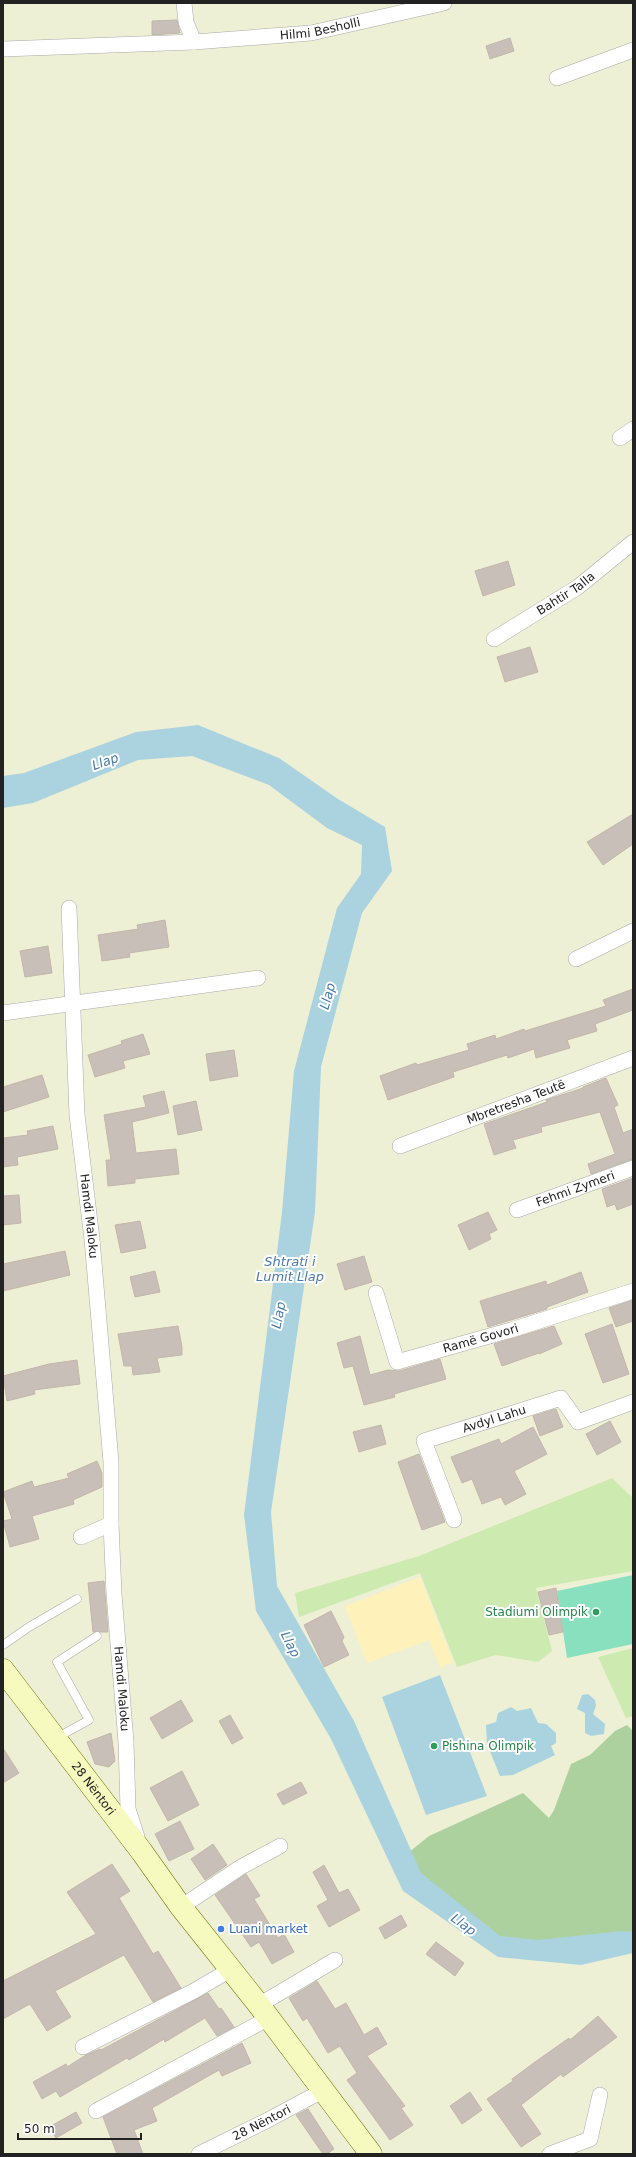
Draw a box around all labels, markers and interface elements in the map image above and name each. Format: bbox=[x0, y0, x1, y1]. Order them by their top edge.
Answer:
street label: Hilmi Besholli bbox=[279, 15, 362, 42]
street label: Bahtir Talla bbox=[534, 569, 598, 618]
water label: Llap bbox=[90, 750, 120, 773]
water label: Llap bbox=[317, 981, 338, 1011]
street label: Mbretresha Teutë bbox=[465, 1077, 567, 1127]
street label: Fehmi Zymeri bbox=[534, 1168, 617, 1210]
street label: Hamdi Maloku bbox=[77, 1173, 101, 1259]
water label: Shtrati i Lumit Llap bbox=[256, 1254, 324, 1284]
water label: Llap bbox=[269, 1300, 288, 1330]
street label: Ramë Govori bbox=[441, 1321, 520, 1356]
street label: Avdyl Lahu bbox=[461, 1402, 528, 1436]
place label: Stadiumi Olimpik bbox=[485, 1605, 588, 1619]
marker: Stadiumi Olimpik bbox=[591, 1607, 601, 1617]
water label: Llap bbox=[278, 1629, 303, 1660]
street label: Hamdi Maloku bbox=[111, 1646, 132, 1732]
place label: Pishina Olimpik bbox=[442, 1739, 534, 1753]
marker: Pishina Olimpik bbox=[429, 1741, 439, 1751]
street label: 28 Nëntori bbox=[69, 1759, 118, 1818]
water label: Llap bbox=[448, 1910, 479, 1938]
place label: Luani market bbox=[229, 1922, 308, 1936]
marker: Luani market bbox=[216, 1924, 226, 1934]
street label: 28 Nëntori bbox=[230, 2102, 293, 2143]
scale bar bbox=[18, 2115, 141, 2141]
text: 50 m bbox=[24, 2122, 55, 2136]

